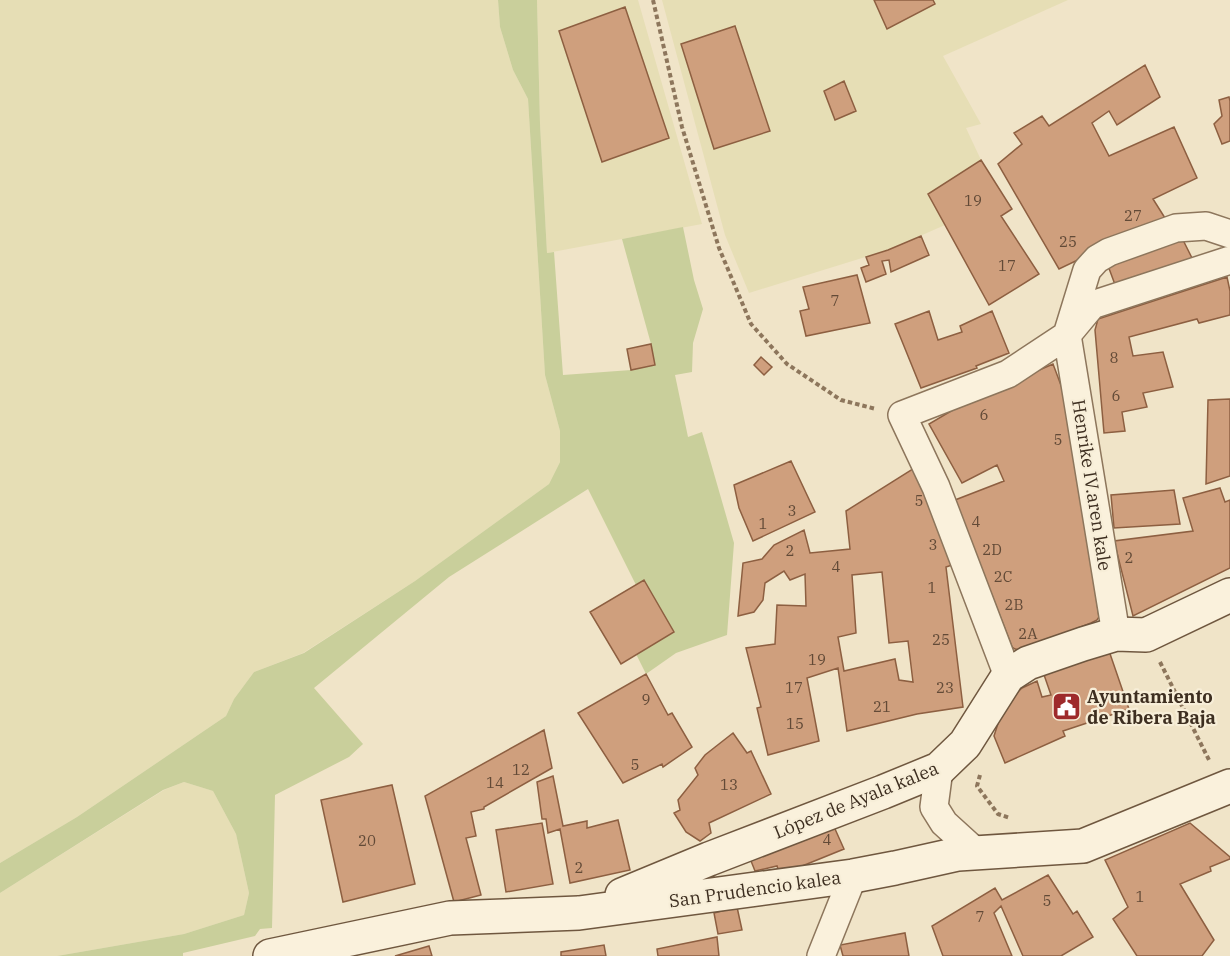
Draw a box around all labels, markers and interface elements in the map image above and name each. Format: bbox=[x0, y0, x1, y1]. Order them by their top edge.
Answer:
house number: 19 bbox=[964, 191, 982, 210]
house number: 27 bbox=[1124, 206, 1142, 225]
house number: 25 bbox=[1059, 232, 1077, 251]
house number: 17 bbox=[998, 256, 1016, 275]
house number: 7 bbox=[830, 291, 840, 310]
house number: 8 bbox=[1109, 348, 1119, 367]
house number: 6 bbox=[1111, 386, 1121, 405]
street label: Henrike IV.aren kale bbox=[1067, 398, 1117, 572]
house number: 6 bbox=[979, 405, 989, 424]
house number: 5 bbox=[1053, 430, 1063, 449]
house number: 5 bbox=[914, 491, 924, 510]
house number: 3 bbox=[787, 501, 797, 520]
house number: 4 bbox=[971, 512, 981, 531]
house number: 1 bbox=[758, 514, 768, 533]
house number: 3 bbox=[928, 535, 938, 554]
house number: 2D bbox=[982, 540, 1002, 559]
house number: 2 bbox=[785, 541, 795, 560]
house number: 2 bbox=[1124, 548, 1134, 567]
house number: 4 bbox=[831, 557, 841, 576]
house number: 2C bbox=[994, 567, 1012, 586]
house number: 1 bbox=[927, 578, 937, 597]
house number: 2B bbox=[1004, 595, 1024, 614]
house number: 2A bbox=[1018, 624, 1038, 643]
house number: 25 bbox=[932, 630, 950, 649]
house number: 19 bbox=[808, 650, 826, 669]
house number: 17 bbox=[785, 678, 803, 697]
house number: 23 bbox=[936, 678, 954, 697]
place label: Ayuntamiento de Ribera Baja bbox=[1087, 685, 1216, 729]
house number: 9 bbox=[641, 690, 651, 709]
public building icon: Ayuntamiento de Ribera Baja bbox=[1050, 690, 1082, 722]
house number: 21 bbox=[873, 697, 891, 716]
house number: 15 bbox=[786, 714, 804, 733]
house number: 5 bbox=[630, 755, 640, 774]
street label: López de Ayala kalea bbox=[770, 756, 942, 844]
house number: 12 bbox=[512, 760, 530, 779]
house number: 14 bbox=[486, 773, 504, 792]
house number: 13 bbox=[720, 775, 738, 794]
house number: 4 bbox=[822, 830, 832, 849]
house number: 20 bbox=[358, 831, 376, 850]
house number: 2 bbox=[574, 858, 584, 877]
street label: San Prudencio kalea bbox=[668, 866, 843, 912]
house number: 1 bbox=[1135, 887, 1145, 906]
house number: 5 bbox=[1042, 891, 1052, 910]
house number: 7 bbox=[975, 907, 985, 926]

